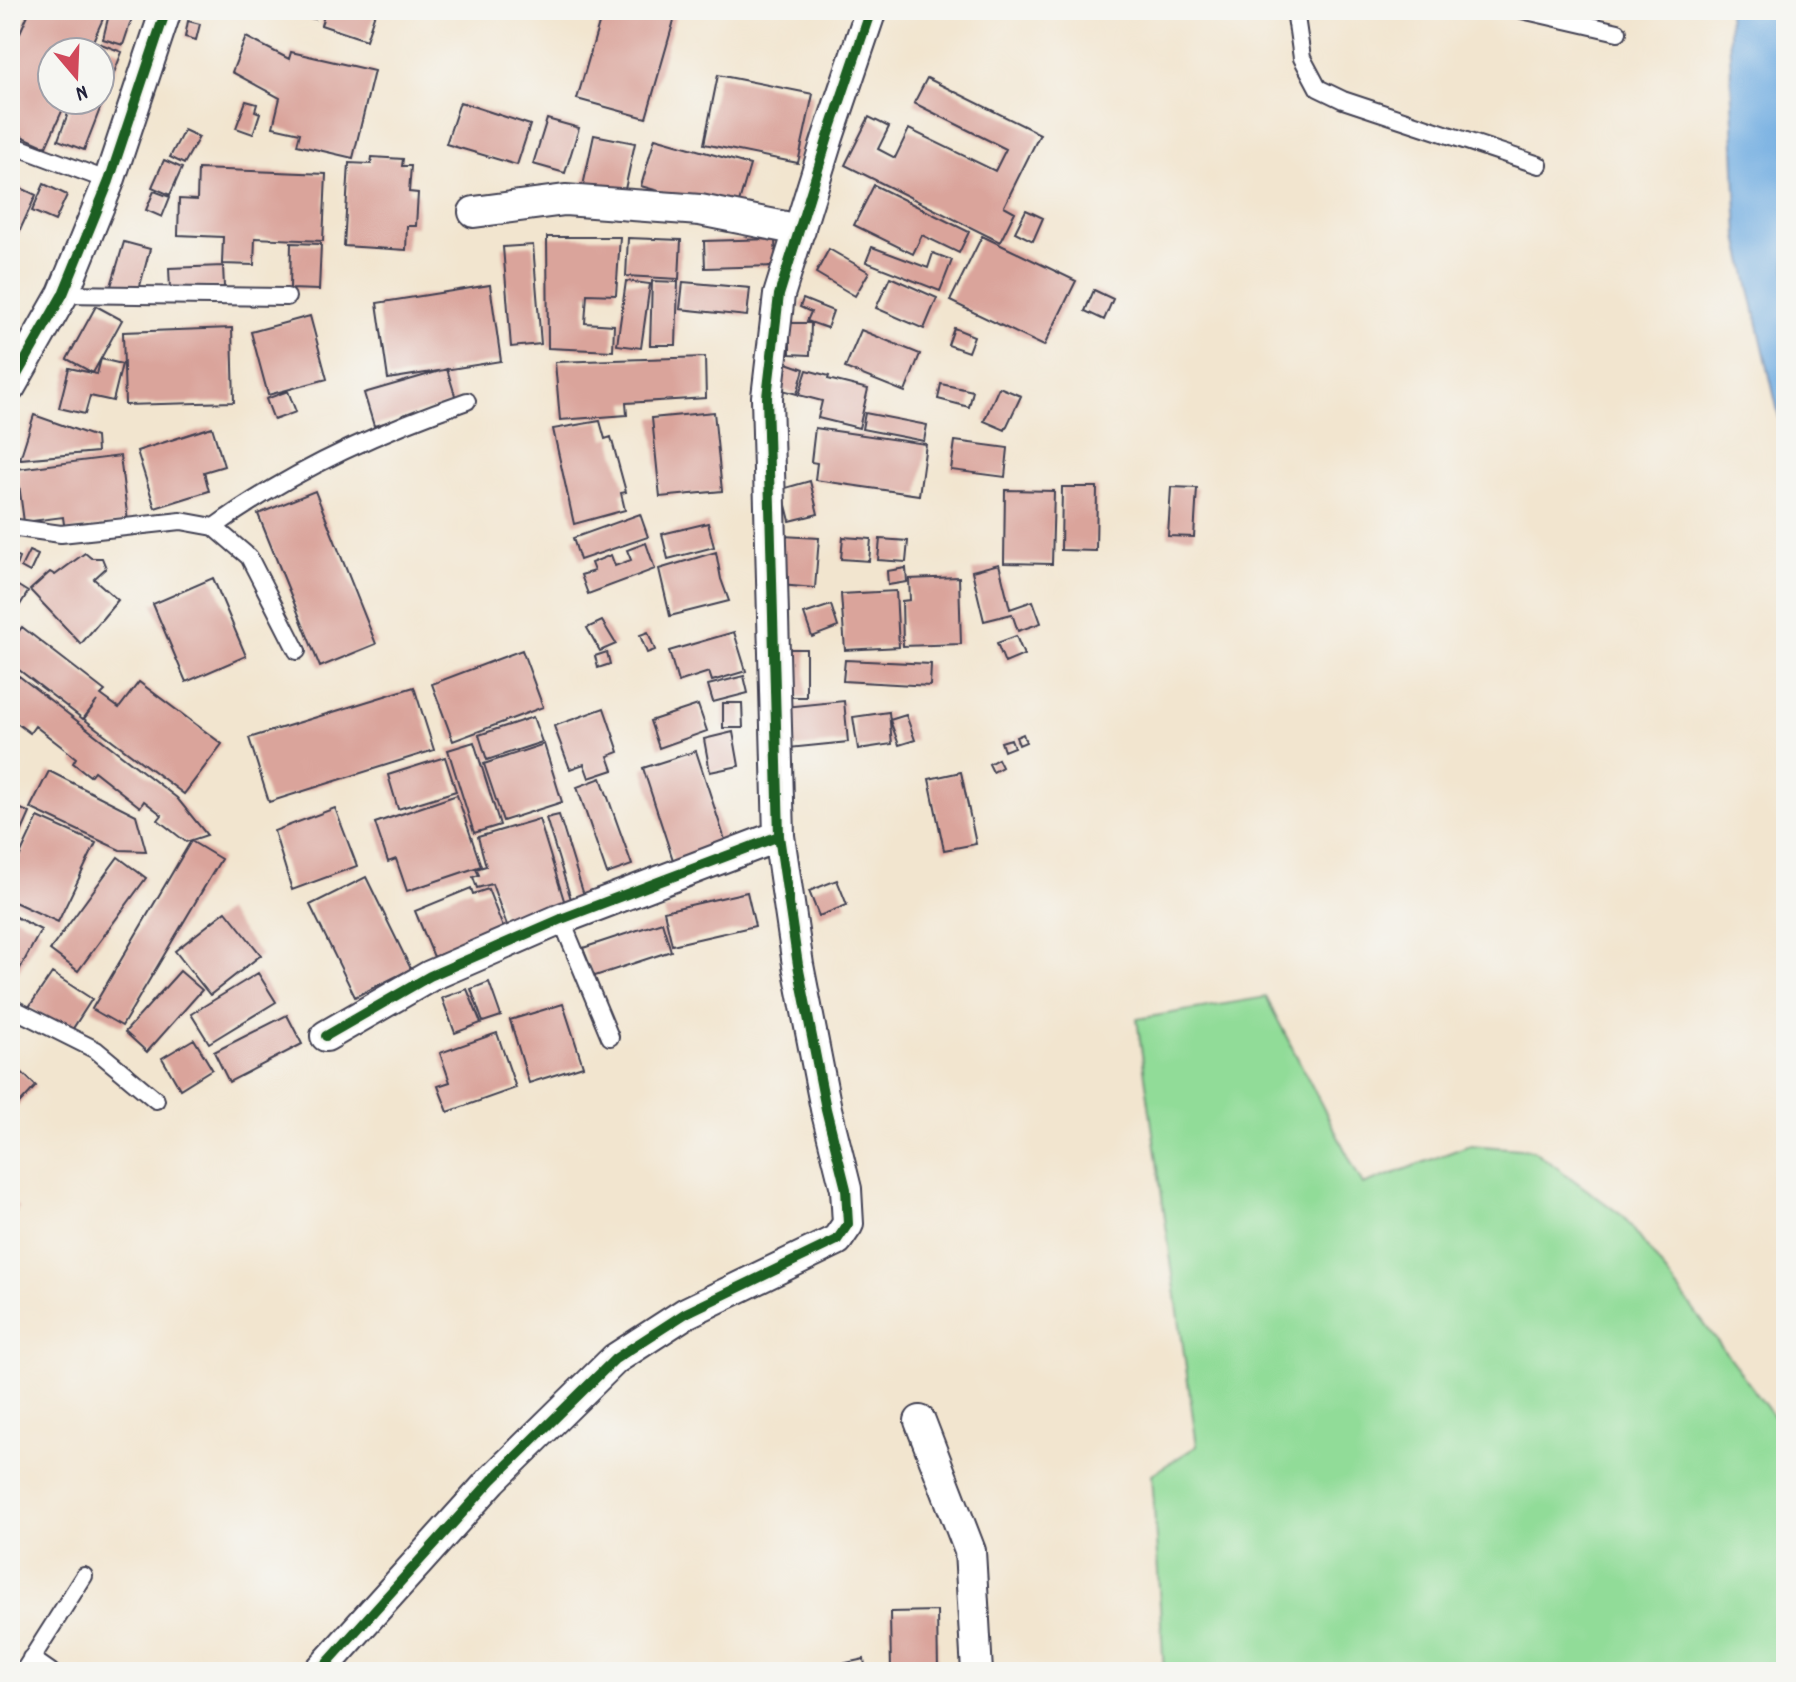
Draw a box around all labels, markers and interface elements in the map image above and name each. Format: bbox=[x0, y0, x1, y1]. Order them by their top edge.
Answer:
north arrow bbox=[36, 36, 116, 116]
text: N bbox=[71, 75, 92, 108]

